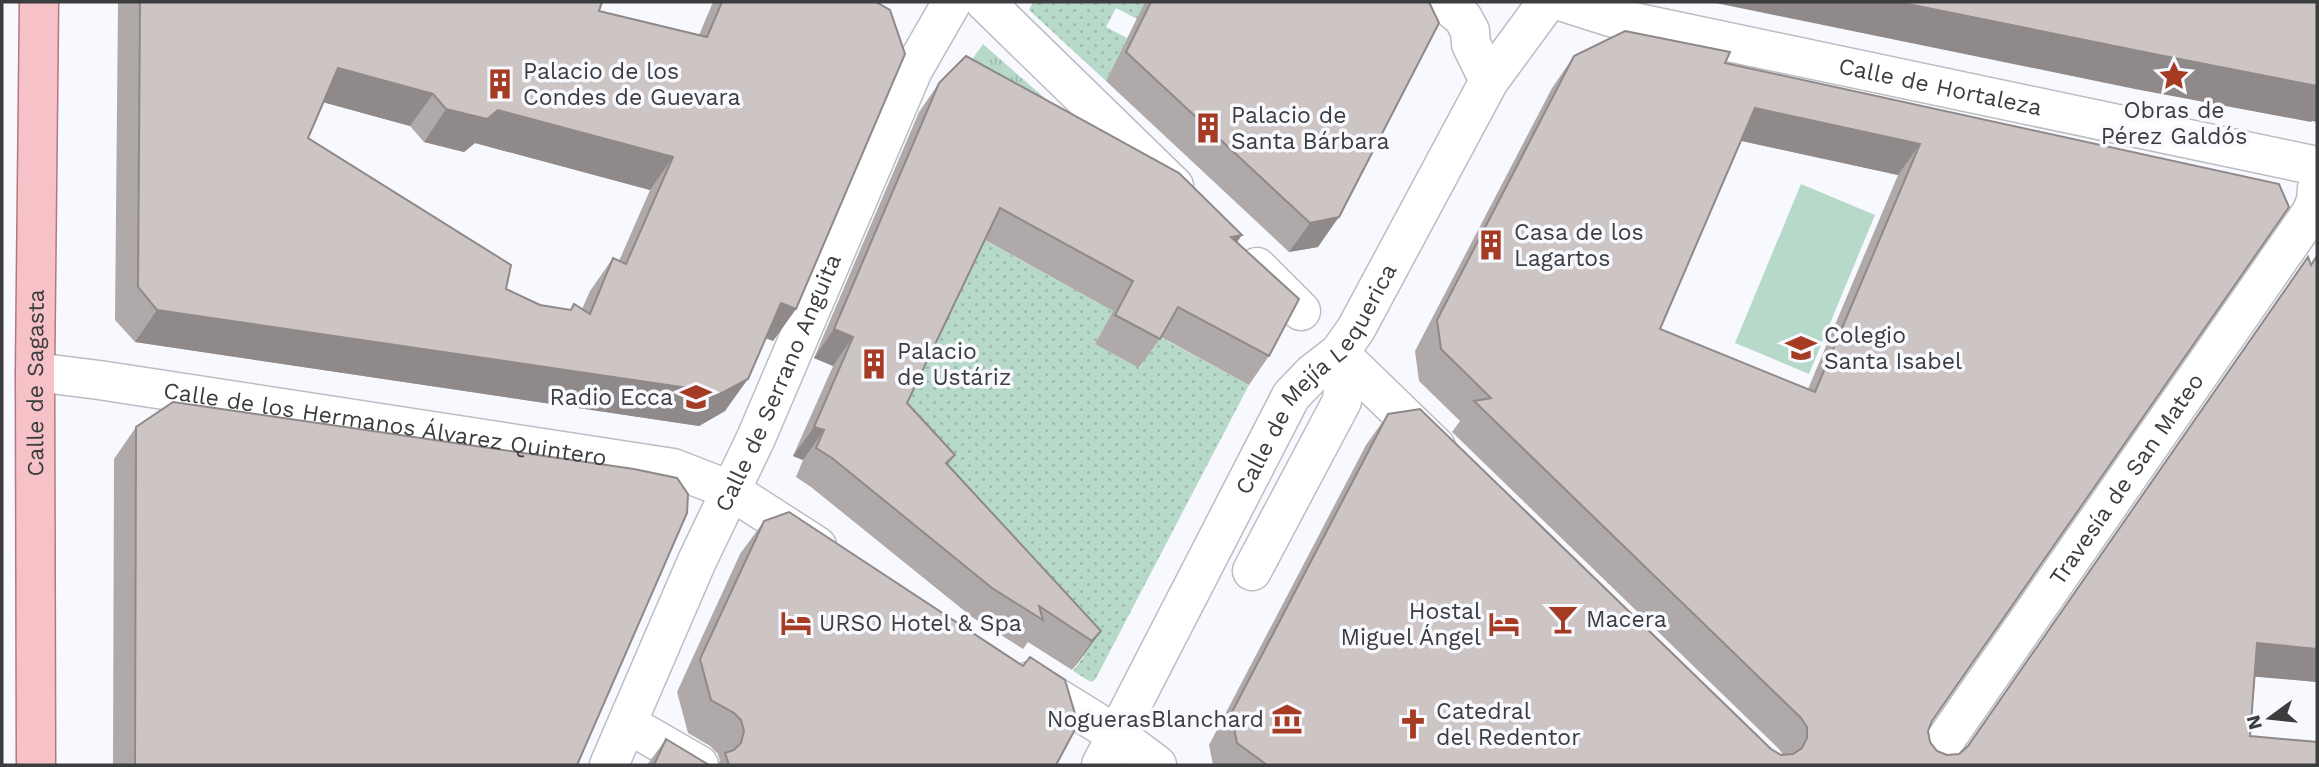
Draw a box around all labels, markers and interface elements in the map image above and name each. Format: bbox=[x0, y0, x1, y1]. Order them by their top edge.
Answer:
street label: Calle de Hortaleza bbox=[1836, 53, 2044, 122]
place label: Palacio de los Condes de Guevara bbox=[523, 58, 741, 111]
place icon: Obras de Pérez Galdós bbox=[2157, 59, 2191, 93]
building icon: Palacio de los Condes de Guevara bbox=[483, 67, 517, 101]
place label: Obras de Pérez Galdós bbox=[2101, 97, 2247, 150]
place label: Palacio de Santa Bárbara bbox=[1231, 102, 1390, 155]
building icon: Palacio de Santa Bárbara bbox=[1191, 111, 1225, 145]
place label: Casa de los Lagartos bbox=[1514, 219, 1644, 272]
building icon: Casa de los Lagartos bbox=[1474, 228, 1508, 262]
street label: Calle de Serrano Anguita bbox=[710, 250, 847, 516]
street label: Calle de Mejía Lequerica bbox=[1230, 259, 1403, 499]
street label: Calle de Sagasta bbox=[22, 289, 50, 477]
place label: Colegio Santa Isabel bbox=[1824, 322, 1962, 375]
school or university icon: Colegio Santa Isabel bbox=[1784, 331, 1818, 365]
place label: Palacio de Ustáriz bbox=[897, 338, 1011, 391]
building icon: Palacio de Ustáriz bbox=[857, 347, 891, 381]
street label: Travesía de San Mateo bbox=[2044, 368, 2210, 591]
street label: Calle de los Hermanos Álvarez Quintero bbox=[162, 377, 609, 472]
school or university icon: Radio Ecca bbox=[679, 380, 713, 414]
place label: Radio Ecca bbox=[549, 384, 673, 411]
place label: Hostal Miguel Ángel bbox=[1340, 598, 1481, 651]
bar icon: Macera bbox=[1546, 602, 1580, 636]
hotel icon: URSO Hotel & Spa bbox=[779, 606, 813, 640]
place label: Macera bbox=[1586, 606, 1667, 633]
hotel icon: Hostal Miguel Ángel bbox=[1487, 607, 1521, 641]
place label: URSO Hotel & Spa bbox=[819, 610, 1022, 637]
north arrow bbox=[2235, 683, 2305, 753]
place label: Catedral del Redentor bbox=[1436, 698, 1581, 751]
museum icon: NoguerasBlanchard bbox=[1270, 702, 1304, 736]
place label: NoguerasBlanchard bbox=[1047, 706, 1264, 733]
church icon: Catedral del Redentor bbox=[1396, 707, 1430, 741]
text: N bbox=[2241, 712, 2267, 732]

